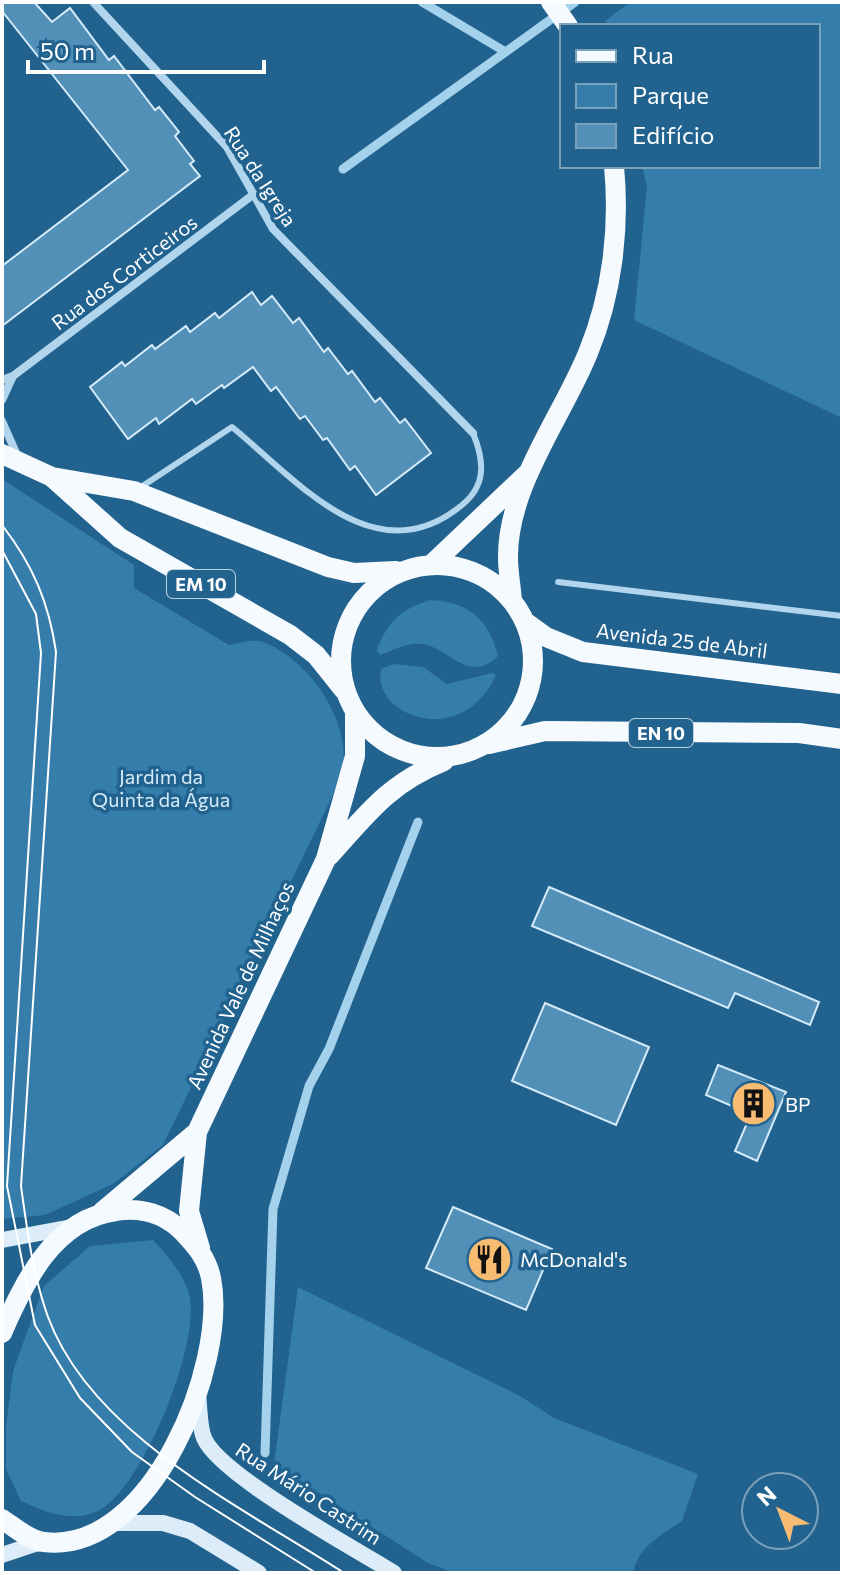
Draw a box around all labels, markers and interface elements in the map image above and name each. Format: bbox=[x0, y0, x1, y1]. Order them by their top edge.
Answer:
scale bar bbox=[28, 24, 264, 74]
legend bbox=[560, 24, 820, 168]
text: 50 m bbox=[40, 36, 95, 65]
text: Rua bbox=[632, 40, 674, 69]
text: Parque bbox=[632, 80, 709, 109]
text: Edifício bbox=[632, 120, 714, 149]
street label: Rua da Igreja bbox=[220, 121, 302, 231]
street label: Rua dos Corticeiros bbox=[46, 209, 202, 335]
road number: EM 10 bbox=[167, 570, 235, 598]
street label: Avenida 25 de Abril bbox=[595, 618, 769, 662]
road number: EN 10 bbox=[629, 719, 693, 747]
park label: Jardim da Quinta da Água bbox=[92, 764, 230, 811]
street label: Avenida Vale de Milhaços bbox=[181, 877, 299, 1093]
building icon: BP bbox=[730, 1080, 778, 1128]
place label: BP bbox=[785, 1092, 810, 1116]
restaurant icon: McDonald's bbox=[465, 1235, 513, 1283]
place label: McDonald's bbox=[520, 1247, 627, 1271]
street label: Rua Mário Castrim bbox=[232, 1437, 386, 1549]
north arrow bbox=[740, 1471, 820, 1551]
text: N bbox=[751, 1480, 781, 1511]

